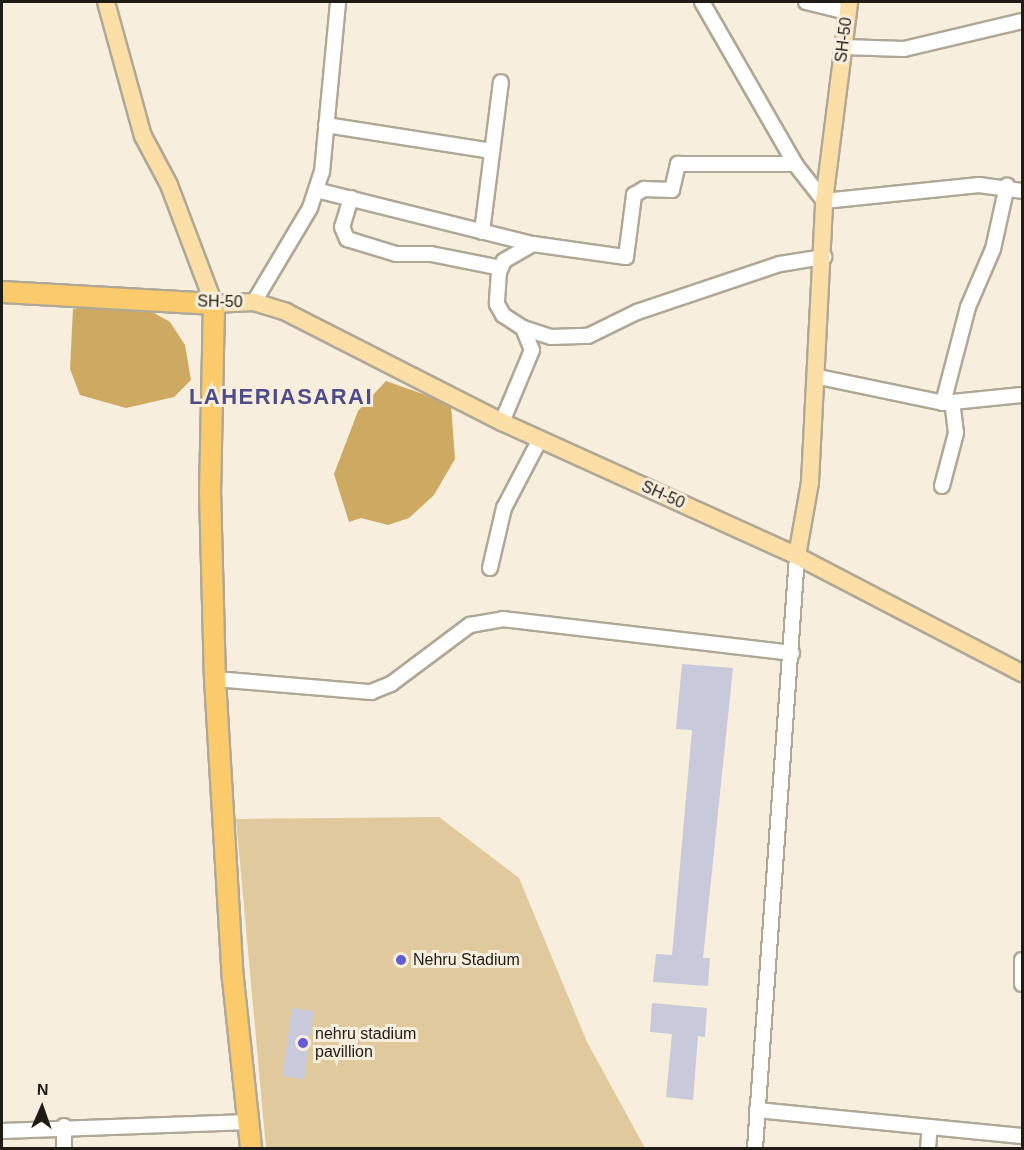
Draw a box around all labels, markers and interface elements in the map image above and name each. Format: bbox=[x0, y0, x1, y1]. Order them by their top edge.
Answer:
street label: SH-50 bbox=[832, 16, 856, 64]
street label: SH-50 bbox=[197, 292, 243, 312]
district label: LAHERIASARAI bbox=[189, 384, 373, 410]
street label: SH-50 bbox=[638, 477, 688, 513]
place label: Nehru Stadium bbox=[413, 950, 520, 970]
marker: Nehru Stadium bbox=[394, 953, 408, 967]
place label: nehru stadium pavillion bbox=[315, 1024, 416, 1062]
marker: nehru stadium pavillion bbox=[296, 1036, 310, 1050]
north arrow bbox=[12, 1078, 72, 1138]
text: N bbox=[37, 1081, 49, 1098]

